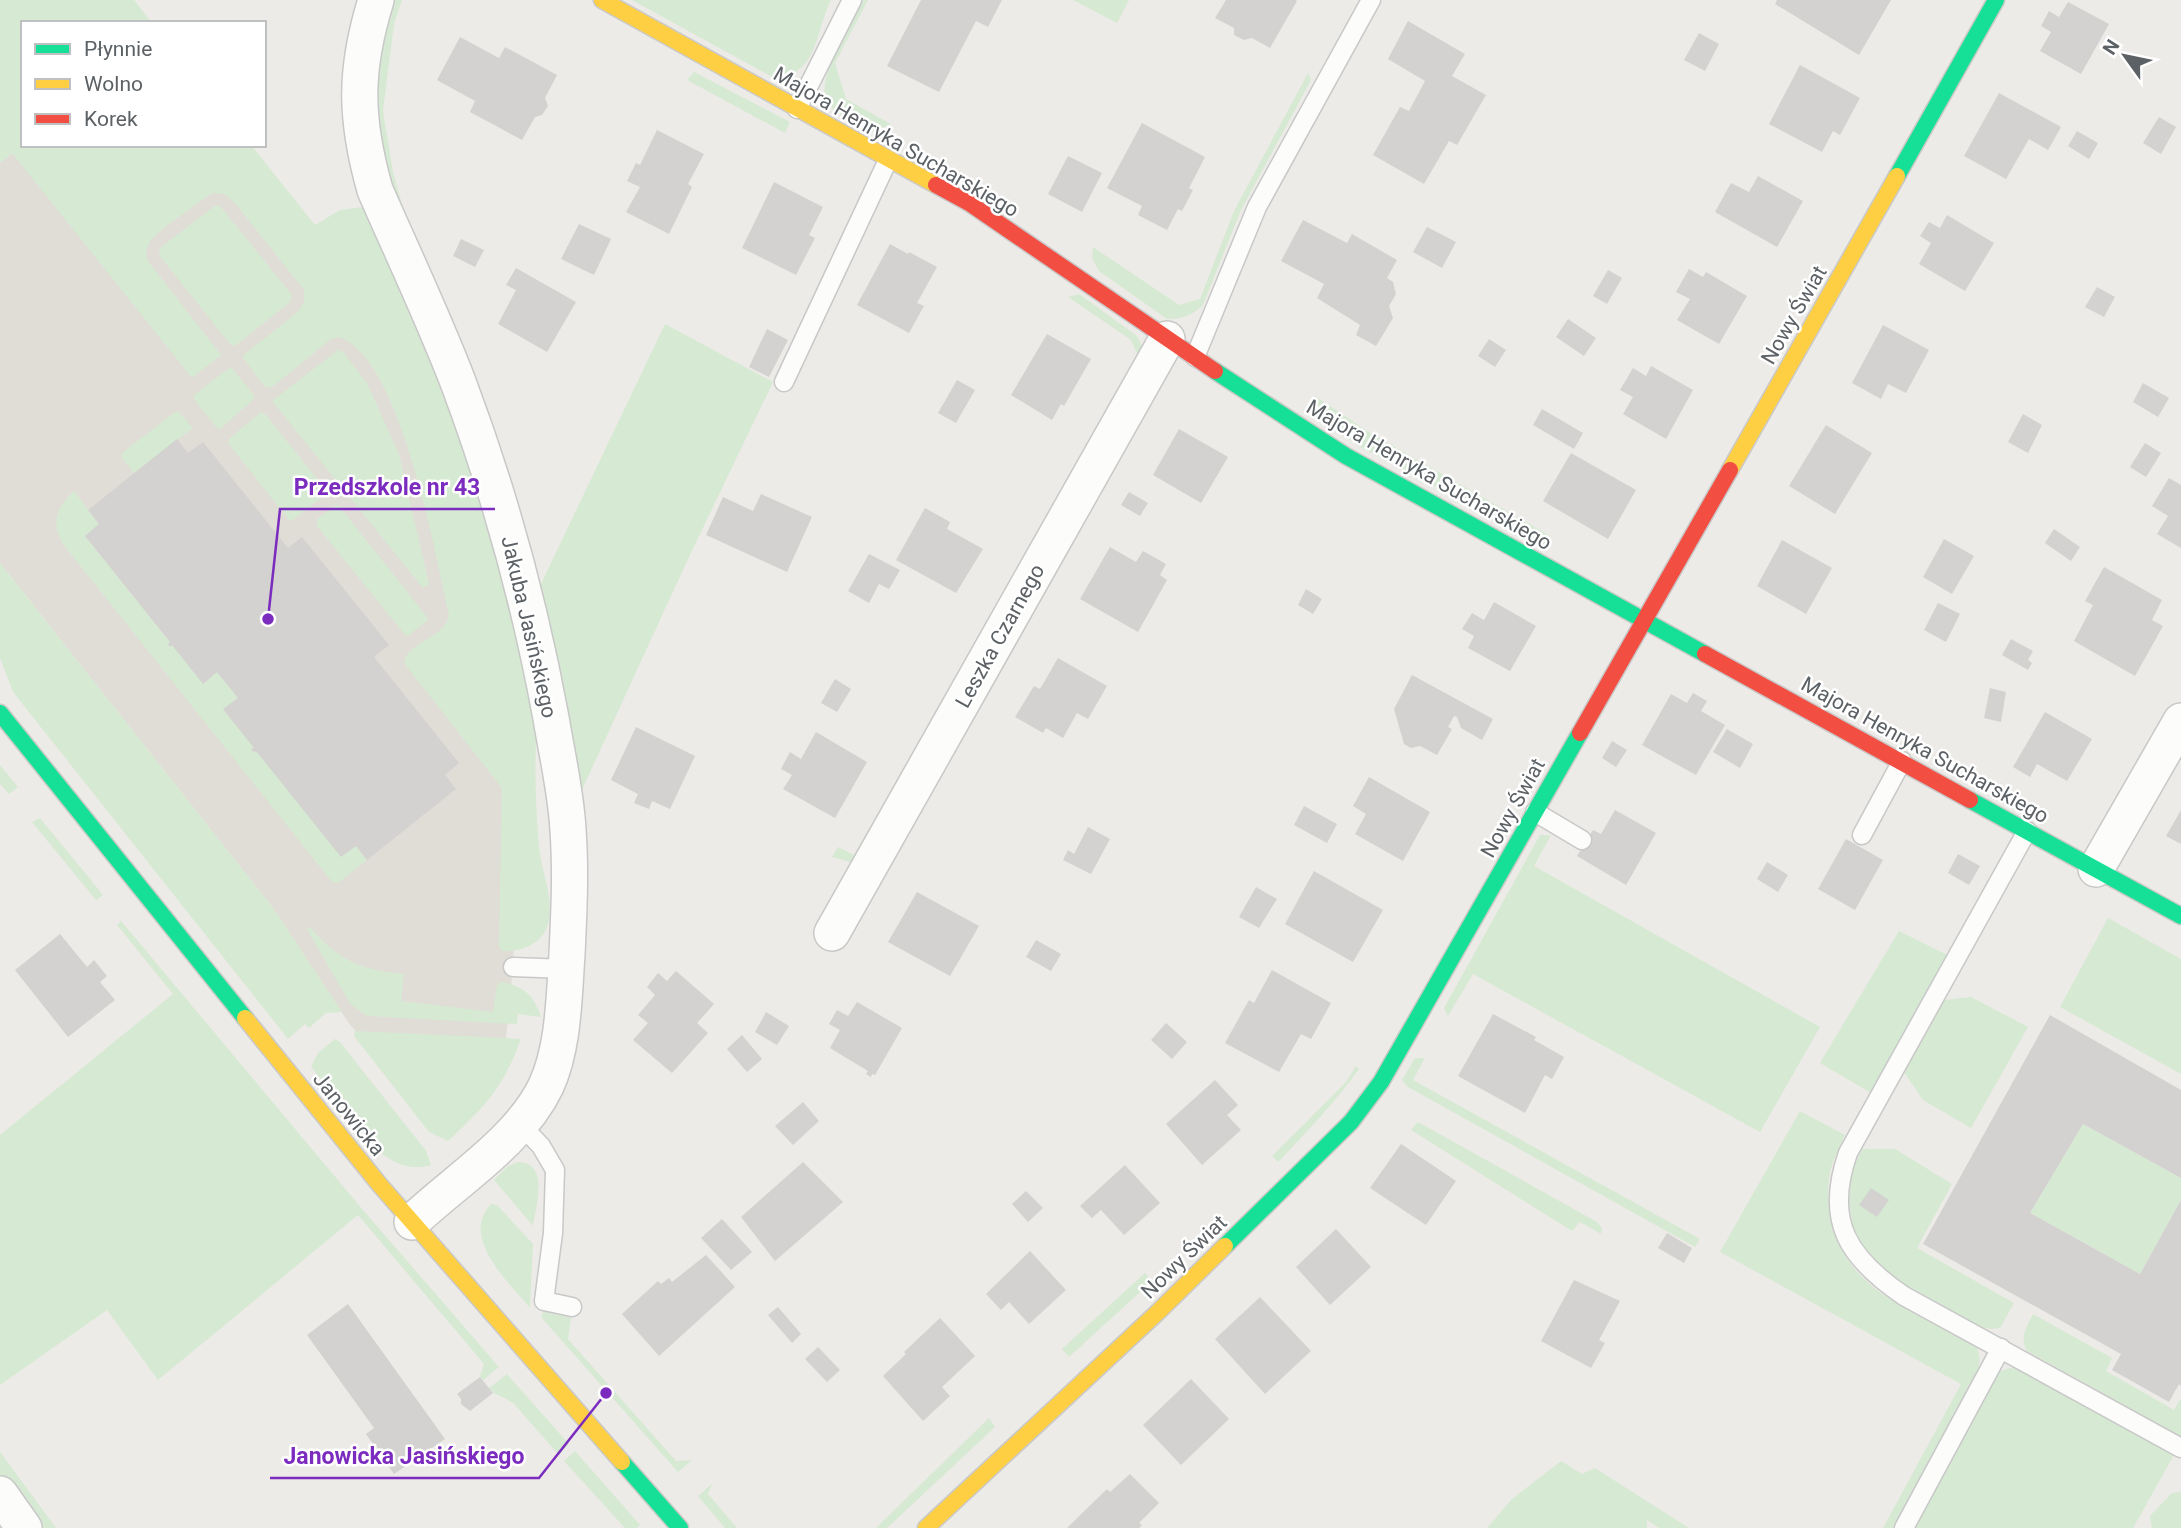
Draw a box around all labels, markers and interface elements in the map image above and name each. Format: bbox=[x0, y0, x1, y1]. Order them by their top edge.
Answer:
legend bbox=[21, 21, 266, 147]
north arrow bbox=[2090, 21, 2160, 91]
text: N bbox=[2098, 35, 2124, 59]
text: Płynnie bbox=[84, 37, 152, 61]
street label: Majora Henryka Sucharskiego bbox=[769, 62, 1023, 222]
text: Wolno bbox=[84, 72, 143, 96]
text: Korek bbox=[84, 107, 138, 131]
street label: Nowy Świat bbox=[1756, 261, 1832, 368]
street label: Majora Henryka Sucharskiego bbox=[1302, 395, 1556, 555]
callout: Przedszkole nr 43 bbox=[280, 465, 495, 509]
text: Przedszkole nr 43 bbox=[294, 474, 480, 501]
street label: Jakuba Jasińskiego bbox=[496, 534, 562, 720]
street label: Leszka Czarnego bbox=[951, 560, 1049, 712]
street label: Majora Henryka Sucharskiego bbox=[1797, 672, 2053, 828]
street label: Nowy Świat bbox=[1476, 754, 1550, 862]
street label: Janowicka bbox=[308, 1067, 390, 1161]
street label: Nowy Świat bbox=[1136, 1210, 1232, 1304]
callout: Janowicka Jasińskiego bbox=[270, 1434, 539, 1478]
text: Janowicka Jasińskiego bbox=[284, 1443, 525, 1470]

